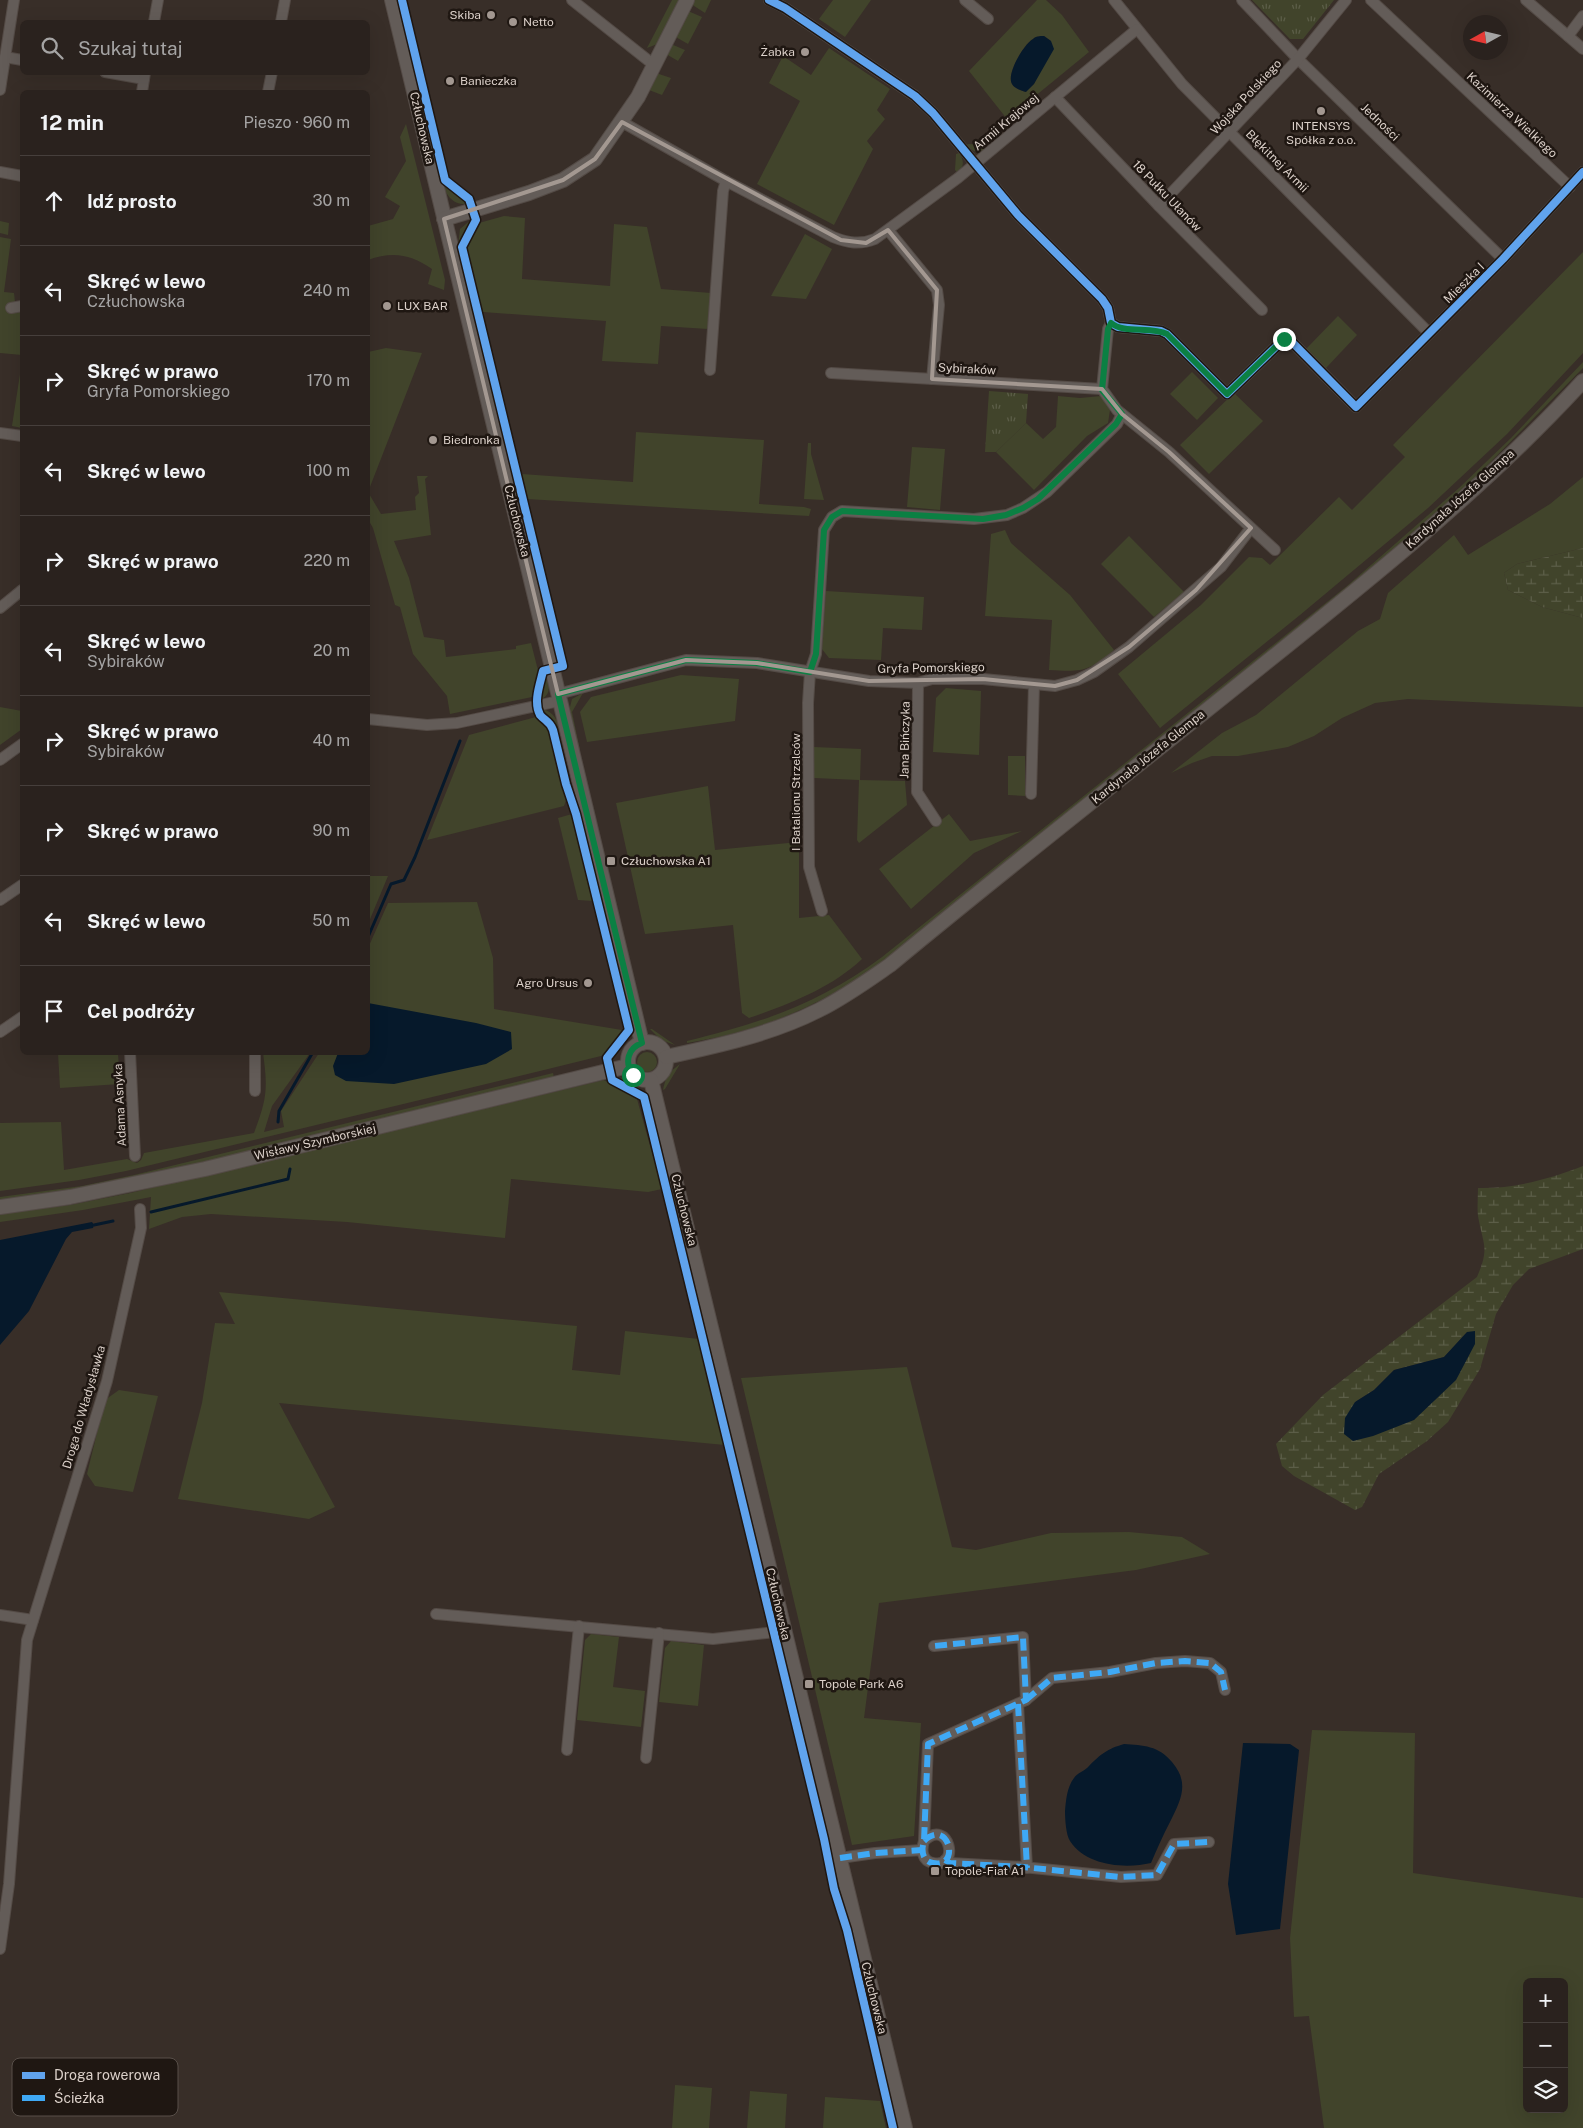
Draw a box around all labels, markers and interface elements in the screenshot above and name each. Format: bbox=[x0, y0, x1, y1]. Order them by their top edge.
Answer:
place label: Skiba bbox=[449, 8, 481, 22]
marker: Skiba bbox=[485, 9, 497, 21]
place label: Netto bbox=[523, 15, 554, 29]
north arrow bbox=[1463, 15, 1508, 60]
marker: Netto bbox=[507, 16, 519, 28]
search box bbox=[20, 20, 370, 75]
icon: search bbox=[38, 34, 66, 62]
text: Szukaj tutaj bbox=[78, 37, 183, 59]
place label: Żabka bbox=[760, 45, 795, 59]
marker: Żabka bbox=[799, 46, 811, 58]
street label: Wojska Polskiego bbox=[1208, 56, 1284, 137]
street label: Kazimierza Wielkiego bbox=[1464, 69, 1560, 161]
place label: Banieczka bbox=[460, 74, 517, 88]
marker: Banieczka bbox=[444, 75, 456, 87]
street label: Człuchowska bbox=[407, 91, 437, 165]
street label: Armii Krajowej bbox=[971, 91, 1041, 153]
street label: Jedności bbox=[1358, 100, 1402, 144]
marker: INTENSYS Spółka z o.o. bbox=[1315, 105, 1327, 117]
text: 12 min bbox=[40, 110, 104, 135]
text: Pieszo · 960 m bbox=[244, 113, 350, 132]
place label: INTENSYS Spółka z o.o. bbox=[1286, 119, 1356, 147]
street label: Błękitnej Armii bbox=[1243, 127, 1311, 195]
street label: 18 Pułku Ułanów bbox=[1130, 158, 1205, 235]
icon: ahead bbox=[40, 187, 68, 215]
text: Idź prosto bbox=[87, 190, 177, 212]
text: 30 m bbox=[313, 191, 350, 210]
street label: Mieszka I bbox=[1441, 260, 1487, 306]
text: Skręć w lewo bbox=[87, 270, 206, 292]
icon: left bbox=[40, 277, 68, 305]
text: 240 m bbox=[303, 281, 350, 300]
text: Człuchowska bbox=[87, 292, 185, 311]
place label: LUX BAR bbox=[397, 299, 448, 313]
marker: LUX BAR bbox=[381, 300, 393, 312]
route end bbox=[1273, 328, 1296, 351]
text: Skręć w prawo bbox=[87, 360, 219, 382]
street label: Sybiraków bbox=[937, 360, 997, 378]
icon: right bbox=[40, 367, 68, 395]
text: 170 m bbox=[307, 371, 350, 390]
text: Gryfa Pomorskiego bbox=[87, 382, 230, 401]
place label: Biedronka bbox=[443, 433, 500, 447]
marker: Biedronka bbox=[427, 434, 439, 446]
street label: Kardynała Józefa Glempa bbox=[1403, 447, 1517, 551]
icon: left bbox=[40, 457, 68, 485]
text: Skręć w lewo bbox=[87, 460, 206, 482]
text: 100 m bbox=[306, 461, 350, 480]
street label: Człuchowska bbox=[501, 484, 533, 558]
icon: right bbox=[40, 547, 68, 575]
text: Skręć w prawo bbox=[87, 550, 219, 572]
text: 220 m bbox=[303, 551, 350, 570]
text: Skręć w lewo bbox=[87, 630, 206, 652]
icon: left bbox=[40, 637, 68, 665]
text: 20 m bbox=[313, 641, 350, 660]
text: Sybiraków bbox=[87, 652, 165, 671]
street label: Gryfa Pomorskiego bbox=[877, 660, 985, 676]
street label: Jana Bińczyka bbox=[897, 701, 913, 779]
street label: Kardynała Józefa Glempa bbox=[1089, 707, 1207, 807]
text: Skręć w prawo bbox=[87, 720, 219, 742]
icon: right bbox=[40, 727, 68, 755]
text: 40 m bbox=[312, 731, 350, 750]
street label: I Batalionu Strzelców bbox=[789, 732, 803, 851]
text: Sybiraków bbox=[87, 742, 165, 761]
icon: right bbox=[40, 817, 68, 845]
text: Skręć w prawo bbox=[87, 820, 219, 842]
text: 90 m bbox=[313, 821, 350, 840]
place label: Człuchowska A1 bbox=[621, 854, 711, 868]
marker: Człuchowska A1 bbox=[605, 855, 617, 867]
icon: left bbox=[40, 907, 68, 935]
text: Skręć w lewo bbox=[87, 910, 206, 932]
text: 50 m bbox=[312, 911, 350, 930]
place label: Agro Ursus bbox=[516, 976, 578, 990]
marker: Agro Ursus bbox=[582, 977, 594, 989]
icon: arrive bbox=[40, 997, 68, 1025]
text: Cel podróży bbox=[87, 1000, 195, 1022]
street label: Adama Asnyka bbox=[111, 1063, 129, 1147]
route start bbox=[622, 1064, 645, 1087]
street label: Wisławy Szymborskiej bbox=[253, 1121, 377, 1163]
street label: Człuchowska bbox=[668, 1173, 700, 1247]
street label: Droga do Władysławka bbox=[60, 1344, 108, 1470]
street label: Człuchowska bbox=[763, 1567, 793, 1641]
place label: Topole Park A6 bbox=[819, 1677, 903, 1691]
marker: Topole Park A6 bbox=[803, 1678, 815, 1690]
place label: Topole-Fiat A1 bbox=[945, 1864, 1024, 1878]
marker: Topole-Fiat A1 bbox=[929, 1865, 941, 1877]
street label: Człuchowska bbox=[858, 1961, 890, 2035]
map controls bbox=[1523, 1978, 1568, 2113]
button: + bbox=[1523, 1978, 1568, 2023]
button: − bbox=[1523, 2023, 1568, 2068]
legend bbox=[12, 2058, 178, 2116]
text: Droga rowerowa bbox=[54, 2067, 160, 2083]
button: layers bbox=[1523, 2068, 1568, 2113]
text: Ścieżka bbox=[54, 2088, 104, 2106]

